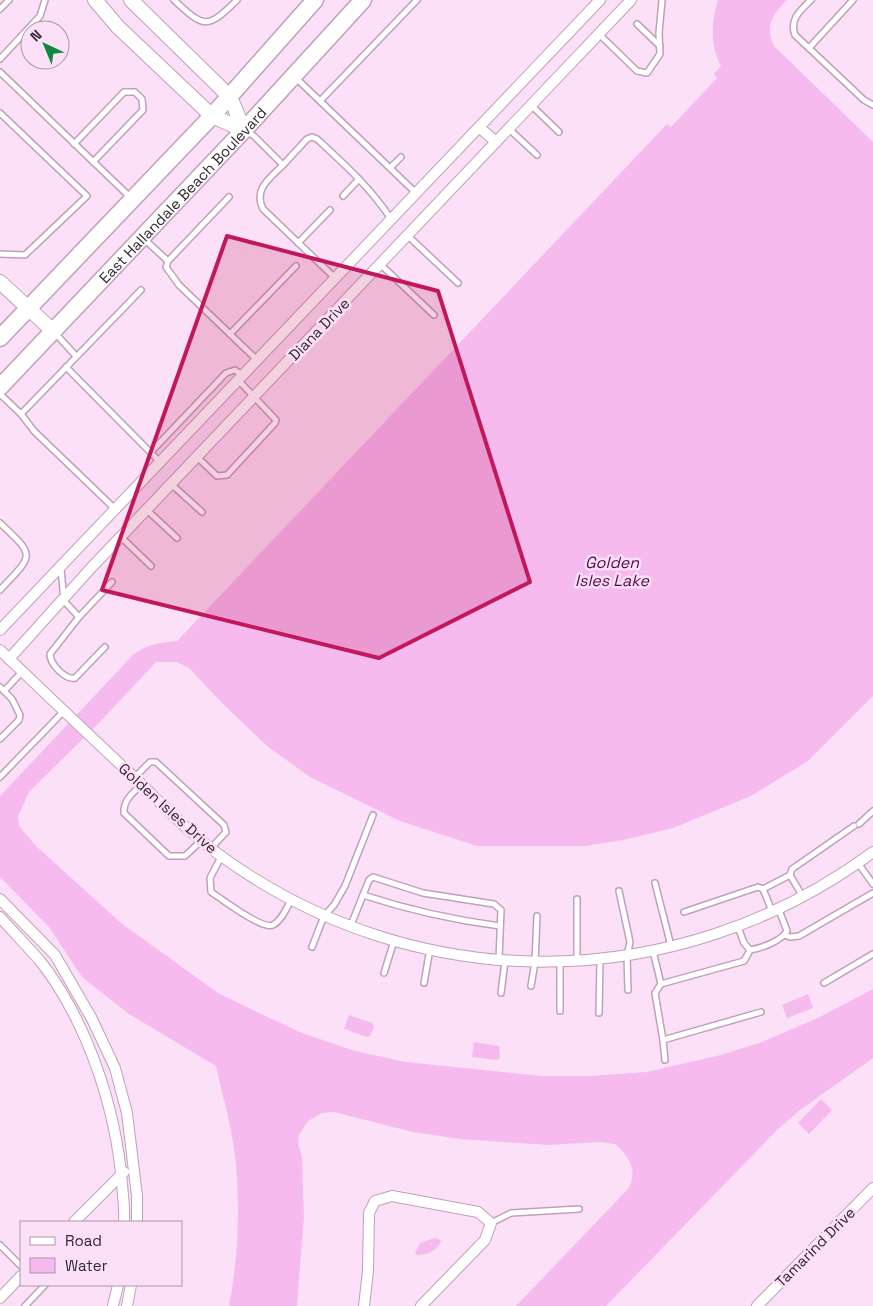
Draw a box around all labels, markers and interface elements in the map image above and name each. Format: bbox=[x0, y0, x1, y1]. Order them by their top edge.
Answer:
north arrow bbox=[20, 20, 70, 70]
text: N bbox=[26, 26, 46, 45]
street label: East Hallandale Beach Boulevard bbox=[95, 103, 270, 287]
street label: Diana Drive bbox=[284, 294, 354, 364]
water label: Golden Isles Lake bbox=[575, 552, 649, 591]
street label: Golden Isles Drive bbox=[115, 759, 221, 857]
street label: Tamarind Drive bbox=[771, 1203, 859, 1291]
legend bbox=[20, 1221, 182, 1286]
text: Road bbox=[65, 1231, 102, 1250]
text: Water bbox=[65, 1256, 108, 1275]

